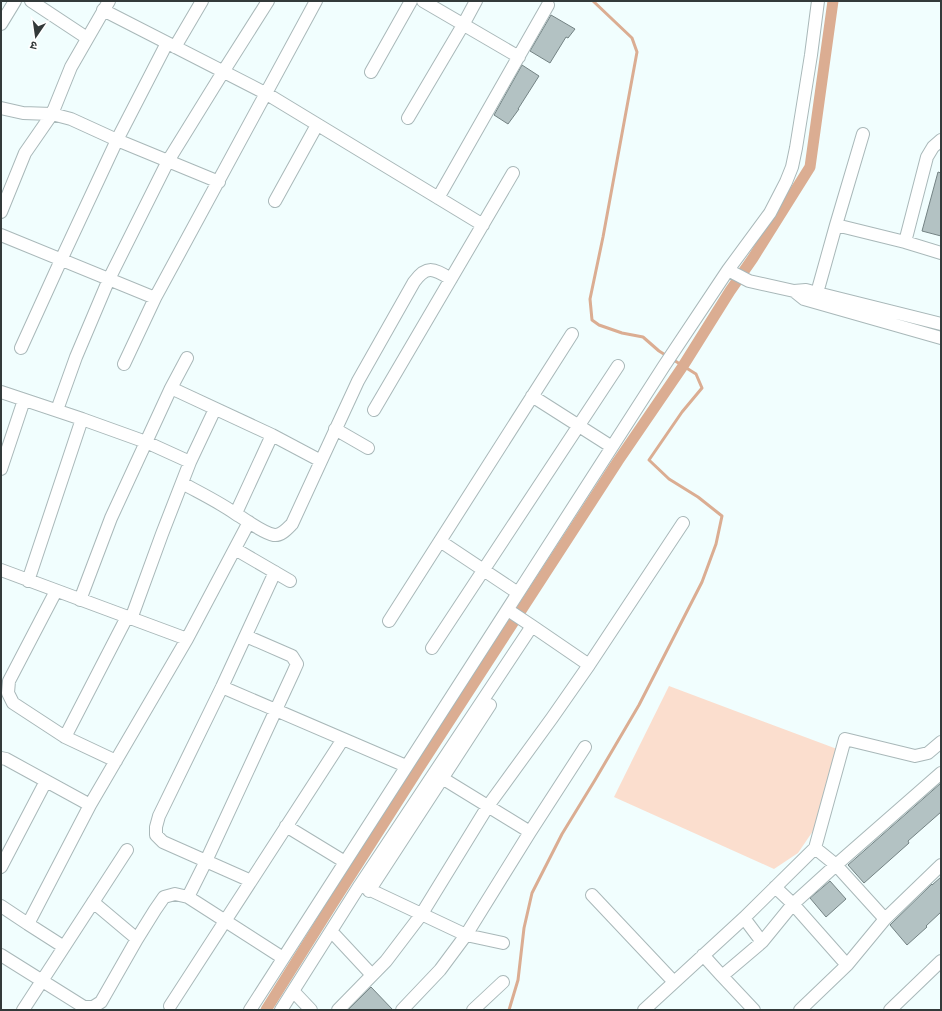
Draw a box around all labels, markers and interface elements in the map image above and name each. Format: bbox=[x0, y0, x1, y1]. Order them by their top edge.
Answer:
north arrow bbox=[16, 16, 56, 56]
text: उ bbox=[29, 38, 38, 52]

